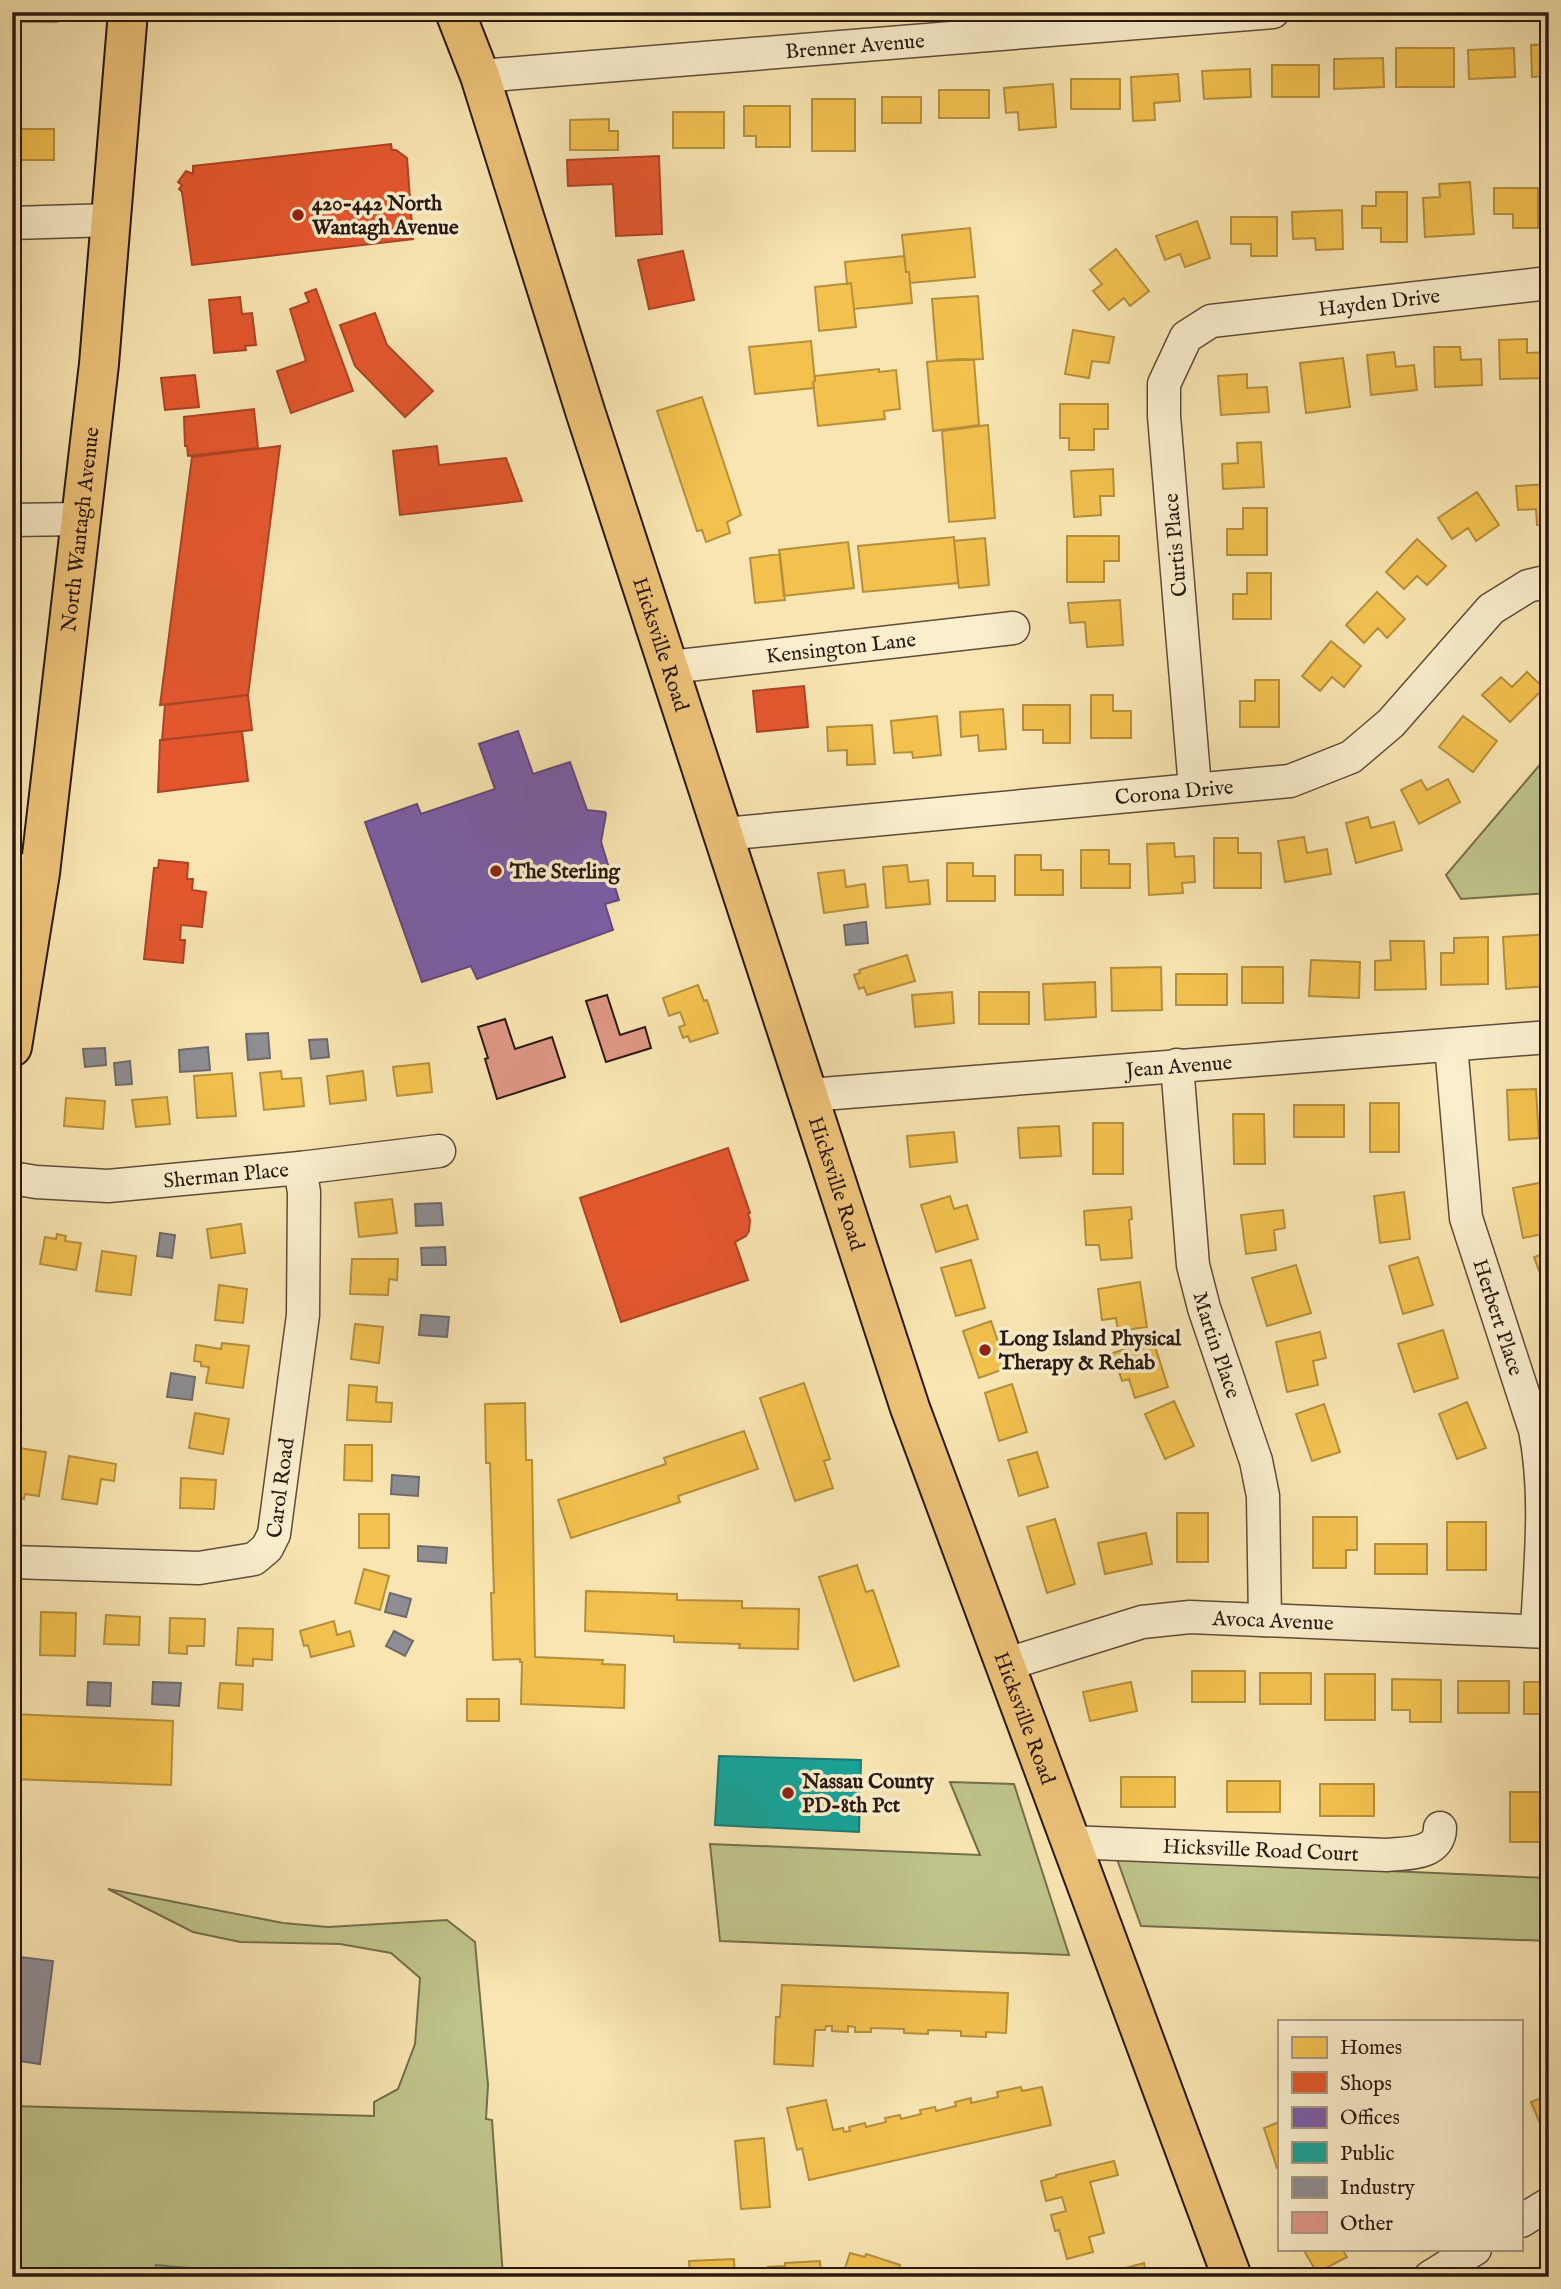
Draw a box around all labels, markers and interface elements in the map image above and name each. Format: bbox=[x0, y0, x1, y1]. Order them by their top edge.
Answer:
street label: Brenner Avenue bbox=[784, 28, 926, 66]
place label: 420-442 North Wantagh Avenue bbox=[311, 191, 459, 242]
marker: 420-442 North Wantagh Avenue bbox=[290, 207, 306, 223]
street label: Hayden Drive bbox=[1317, 283, 1442, 324]
street label: North Wantagh Avenue bbox=[56, 425, 107, 634]
street label: Curtis Place bbox=[1158, 492, 1194, 598]
street label: Hicksville Road bbox=[625, 574, 694, 716]
street label: Kensington Lane bbox=[765, 627, 918, 671]
street label: Corona Drive bbox=[1114, 774, 1235, 812]
place label: The Sterling bbox=[509, 859, 621, 886]
marker: The Sterling bbox=[488, 863, 504, 879]
street label: Jean Avenue bbox=[1123, 1050, 1234, 1085]
street label: Hicksville Road bbox=[801, 1113, 870, 1255]
street label: Sherman Place bbox=[162, 1157, 291, 1196]
street label: Herbert Place bbox=[1465, 1256, 1529, 1380]
street label: Martin Place bbox=[1185, 1289, 1246, 1403]
place label: Long Island Physical Therapy & Rehab bbox=[998, 1326, 1182, 1377]
marker: Long Island Physical Therapy & Rehab bbox=[977, 1342, 993, 1358]
street label: Carol Road bbox=[262, 1436, 302, 1540]
street label: Avoca Avenue bbox=[1211, 1606, 1334, 1638]
street label: Hicksville Road bbox=[987, 1648, 1061, 1789]
place label: Nassau County PD-8th Pct bbox=[801, 1769, 934, 1820]
marker: Nassau County PD-8th Pct bbox=[780, 1785, 796, 1801]
street label: Hicksville Road Court bbox=[1162, 1834, 1359, 1869]
legend bbox=[1278, 2020, 1522, 2250]
text: Homes bbox=[1340, 2035, 1402, 2062]
text: Shops bbox=[1340, 2071, 1392, 2098]
text: Offices bbox=[1340, 2105, 1400, 2132]
text: Public bbox=[1340, 2141, 1394, 2168]
text: Industry bbox=[1340, 2175, 1416, 2202]
text: Other bbox=[1340, 2211, 1393, 2238]

